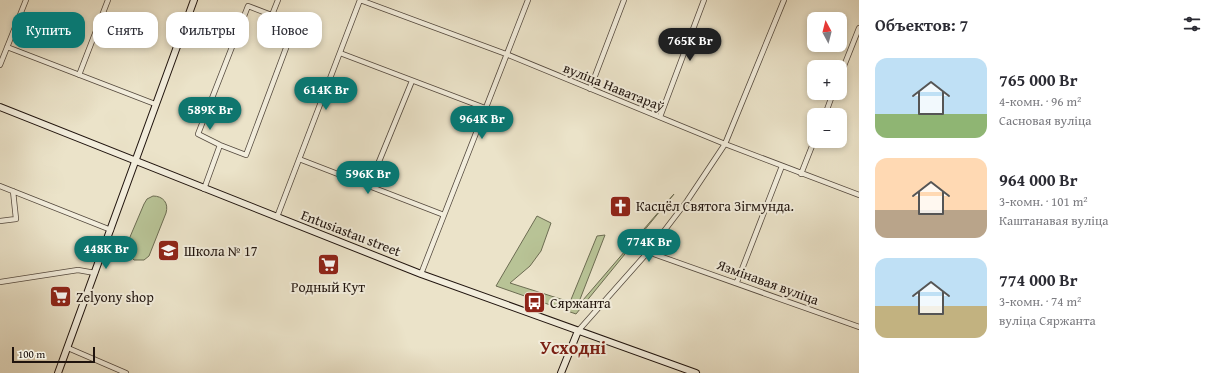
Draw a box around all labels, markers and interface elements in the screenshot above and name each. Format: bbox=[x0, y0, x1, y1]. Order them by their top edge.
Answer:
chip: Купить bbox=[12, 12, 85, 48]
chip: Снять bbox=[93, 12, 158, 48]
chip: Фильтры bbox=[166, 12, 249, 48]
chip: Новое bbox=[257, 12, 322, 48]
north arrow bbox=[807, 12, 847, 52]
map controls bbox=[807, 12, 847, 148]
text: Объектов: 7 bbox=[875, 12, 968, 37]
icon: filters bbox=[1181, 13, 1203, 35]
pin: 765K Br bbox=[653, 28, 727, 62]
text: 765K Br bbox=[667, 31, 713, 50]
street label: вуліца Наватараў bbox=[560, 58, 668, 116]
button: + bbox=[807, 60, 847, 100]
text: 765 000 Br bbox=[999, 67, 1078, 92]
icon: home bbox=[907, 74, 955, 122]
pin: 614K Br bbox=[289, 77, 363, 111]
text: 614K Br bbox=[303, 80, 349, 99]
text: 4-комн. · 96 m² bbox=[999, 92, 1081, 111]
pin: 589K Br bbox=[173, 97, 247, 131]
text: 589K Br bbox=[187, 100, 233, 119]
pin: 964K Br bbox=[445, 106, 519, 140]
button: − bbox=[807, 108, 847, 148]
text: 964K Br bbox=[459, 109, 505, 128]
text: Сасновая вуліца bbox=[999, 111, 1092, 130]
pin: 596K Br bbox=[331, 161, 405, 195]
text: 596K Br bbox=[345, 164, 391, 183]
text: 964 000 Br bbox=[999, 167, 1078, 192]
icon: home bbox=[907, 174, 955, 222]
text: 3-комн. · 101 m² bbox=[999, 192, 1088, 211]
church icon: Касцёл Святога Зігмунда. bbox=[608, 193, 634, 219]
place label: Касцёл Святога Зігмунда. bbox=[636, 196, 794, 216]
street label: Entusiastau street bbox=[298, 205, 404, 261]
text: Каштанавая вуліца bbox=[999, 211, 1109, 230]
pin: 774K Br bbox=[612, 229, 686, 263]
text: 774K Br bbox=[626, 232, 672, 251]
pin: 448K Br bbox=[69, 236, 143, 270]
school or university icon: Школа № 17 bbox=[156, 238, 182, 264]
text: 448K Br bbox=[83, 239, 129, 258]
place label: Школа № 17 bbox=[184, 241, 258, 261]
supermarket icon: Родный Кут bbox=[315, 252, 341, 278]
street label: Язмінавая вуліца bbox=[713, 254, 822, 310]
text: 774 000 Br bbox=[999, 267, 1078, 292]
icon: home bbox=[907, 274, 955, 322]
place label: Родный Кут bbox=[291, 277, 365, 297]
supermarket icon: Zelyony shop bbox=[48, 284, 74, 310]
place label: Zelyony shop bbox=[76, 287, 154, 307]
bus stop icon: Сяржанта bbox=[522, 290, 548, 316]
text: 3-комн. · 74 m² bbox=[999, 292, 1081, 311]
place label: Сяржанта bbox=[550, 293, 611, 313]
text: вуліца Сяржанта bbox=[999, 311, 1096, 330]
district label: Усходні bbox=[540, 334, 607, 361]
scale bar bbox=[12, 345, 95, 364]
text: 100 m bbox=[18, 346, 45, 362]

